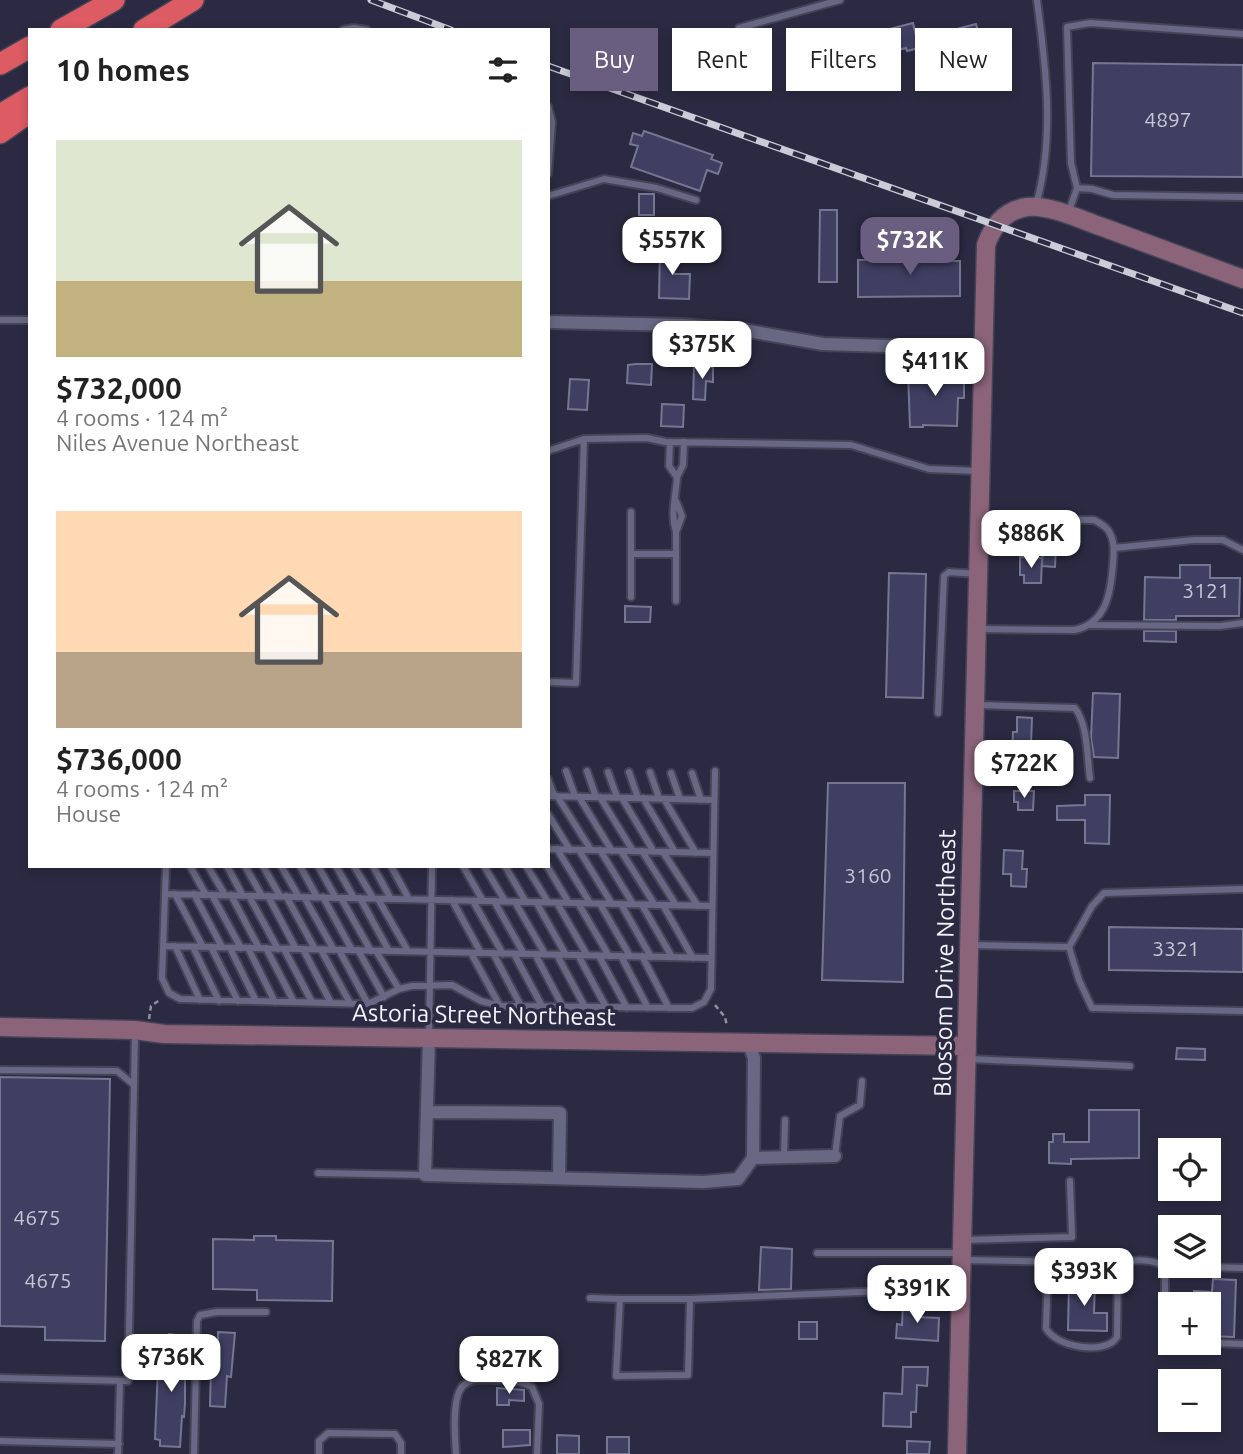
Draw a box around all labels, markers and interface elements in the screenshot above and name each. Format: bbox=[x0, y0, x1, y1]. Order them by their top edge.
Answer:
chip: Buy bbox=[570, 28, 658, 91]
chip: Rent bbox=[672, 28, 772, 91]
chip: Filters bbox=[786, 28, 901, 91]
chip: New bbox=[915, 28, 1012, 91]
icon: filters bbox=[484, 51, 522, 89]
text: 10 homes bbox=[56, 53, 190, 87]
house number: 4897 bbox=[1144, 107, 1192, 131]
icon: home bbox=[226, 186, 352, 312]
pin: $557K bbox=[623, 218, 721, 277]
pin: $732K bbox=[861, 218, 959, 277]
text: $557K bbox=[638, 227, 706, 252]
text: $732K bbox=[876, 227, 944, 252]
pin: $375K bbox=[653, 322, 751, 381]
text: $375K bbox=[668, 331, 736, 356]
pin: $411K bbox=[886, 338, 984, 398]
text: $411K bbox=[901, 348, 969, 373]
text: $732,000 bbox=[56, 371, 182, 405]
text: 4 rooms · 124 m² bbox=[56, 405, 228, 430]
text: Niles Avenue Northeast bbox=[56, 430, 299, 455]
pin: $886K bbox=[982, 510, 1080, 570]
text: $886K bbox=[997, 520, 1065, 545]
icon: home bbox=[226, 557, 352, 683]
house number: 3121 bbox=[1182, 578, 1230, 602]
pin: $722K bbox=[975, 740, 1073, 800]
text: $736,000 bbox=[56, 742, 182, 776]
text: $722K bbox=[990, 750, 1058, 775]
text: 4 rooms · 124 m² bbox=[56, 776, 228, 801]
text: House bbox=[56, 801, 121, 826]
street label: Blossom Drive Northeast bbox=[929, 828, 960, 1097]
house number: 3160 bbox=[844, 863, 892, 887]
house number: 3321 bbox=[1152, 936, 1200, 960]
street label: Astoria Street Northeast bbox=[352, 999, 617, 1030]
map controls bbox=[1158, 1138, 1221, 1432]
button: locate bbox=[1158, 1138, 1221, 1201]
house number: 4675 bbox=[13, 1205, 61, 1229]
button: layers bbox=[1158, 1215, 1221, 1278]
pin: $393K bbox=[1035, 1248, 1133, 1308]
text: $393K bbox=[1050, 1258, 1118, 1283]
pin: $391K bbox=[868, 1266, 966, 1325]
house number: 4675 bbox=[24, 1268, 72, 1292]
text: $391K bbox=[883, 1275, 951, 1300]
button: + bbox=[1158, 1292, 1221, 1355]
pin: $736K bbox=[122, 1334, 220, 1394]
pin: $827K bbox=[460, 1336, 558, 1396]
text: $736K bbox=[137, 1344, 205, 1369]
text: $827K bbox=[475, 1346, 543, 1371]
button: − bbox=[1158, 1369, 1221, 1432]

